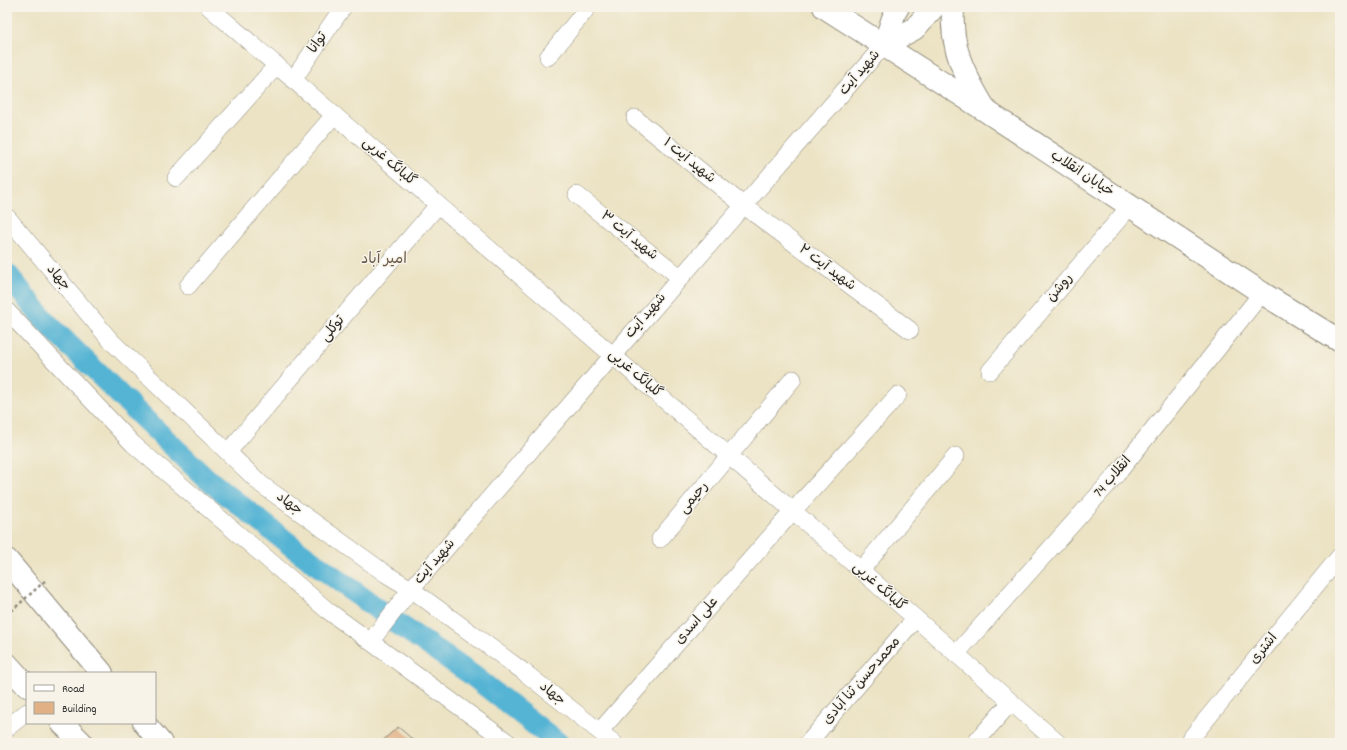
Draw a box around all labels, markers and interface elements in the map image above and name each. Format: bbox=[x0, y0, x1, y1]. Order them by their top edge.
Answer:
street label: توانا bbox=[304, 28, 333, 58]
street label: شهید آیت bbox=[835, 46, 885, 100]
street label: گلبانگ غربی bbox=[358, 133, 420, 191]
street label: شهید آیت ۱ bbox=[658, 133, 720, 189]
street label: خیابان انقلاب bbox=[1046, 146, 1118, 202]
street label: شهید آیت ۳ bbox=[596, 206, 662, 266]
street label: شهید آیت ۲ bbox=[794, 240, 860, 296]
district label: امیر آباد bbox=[361, 249, 407, 271]
street label: جهاد bbox=[41, 261, 75, 295]
street label: روشن bbox=[1042, 269, 1078, 307]
street label: شهید آیت bbox=[621, 289, 671, 343]
street label: توکلی bbox=[316, 311, 350, 346]
street label: گلبانگ غربی bbox=[604, 345, 666, 403]
street label: انقلاب 74 bbox=[1089, 452, 1137, 502]
street label: رحیمی bbox=[675, 478, 713, 518]
street label: جهاد bbox=[272, 488, 306, 520]
street label: شهید آیت bbox=[410, 535, 460, 589]
street label: گلبانگ غربی bbox=[848, 558, 910, 616]
street label: علی اسدی bbox=[671, 593, 723, 649]
street label: اشتری bbox=[1245, 629, 1283, 669]
street label: محمدحسن ثنا آبادی bbox=[818, 633, 906, 729]
legend bbox=[26, 672, 156, 724]
street label: جهاد bbox=[535, 677, 569, 711]
text: Road bbox=[62, 681, 84, 698]
text: Building bbox=[62, 701, 97, 718]

